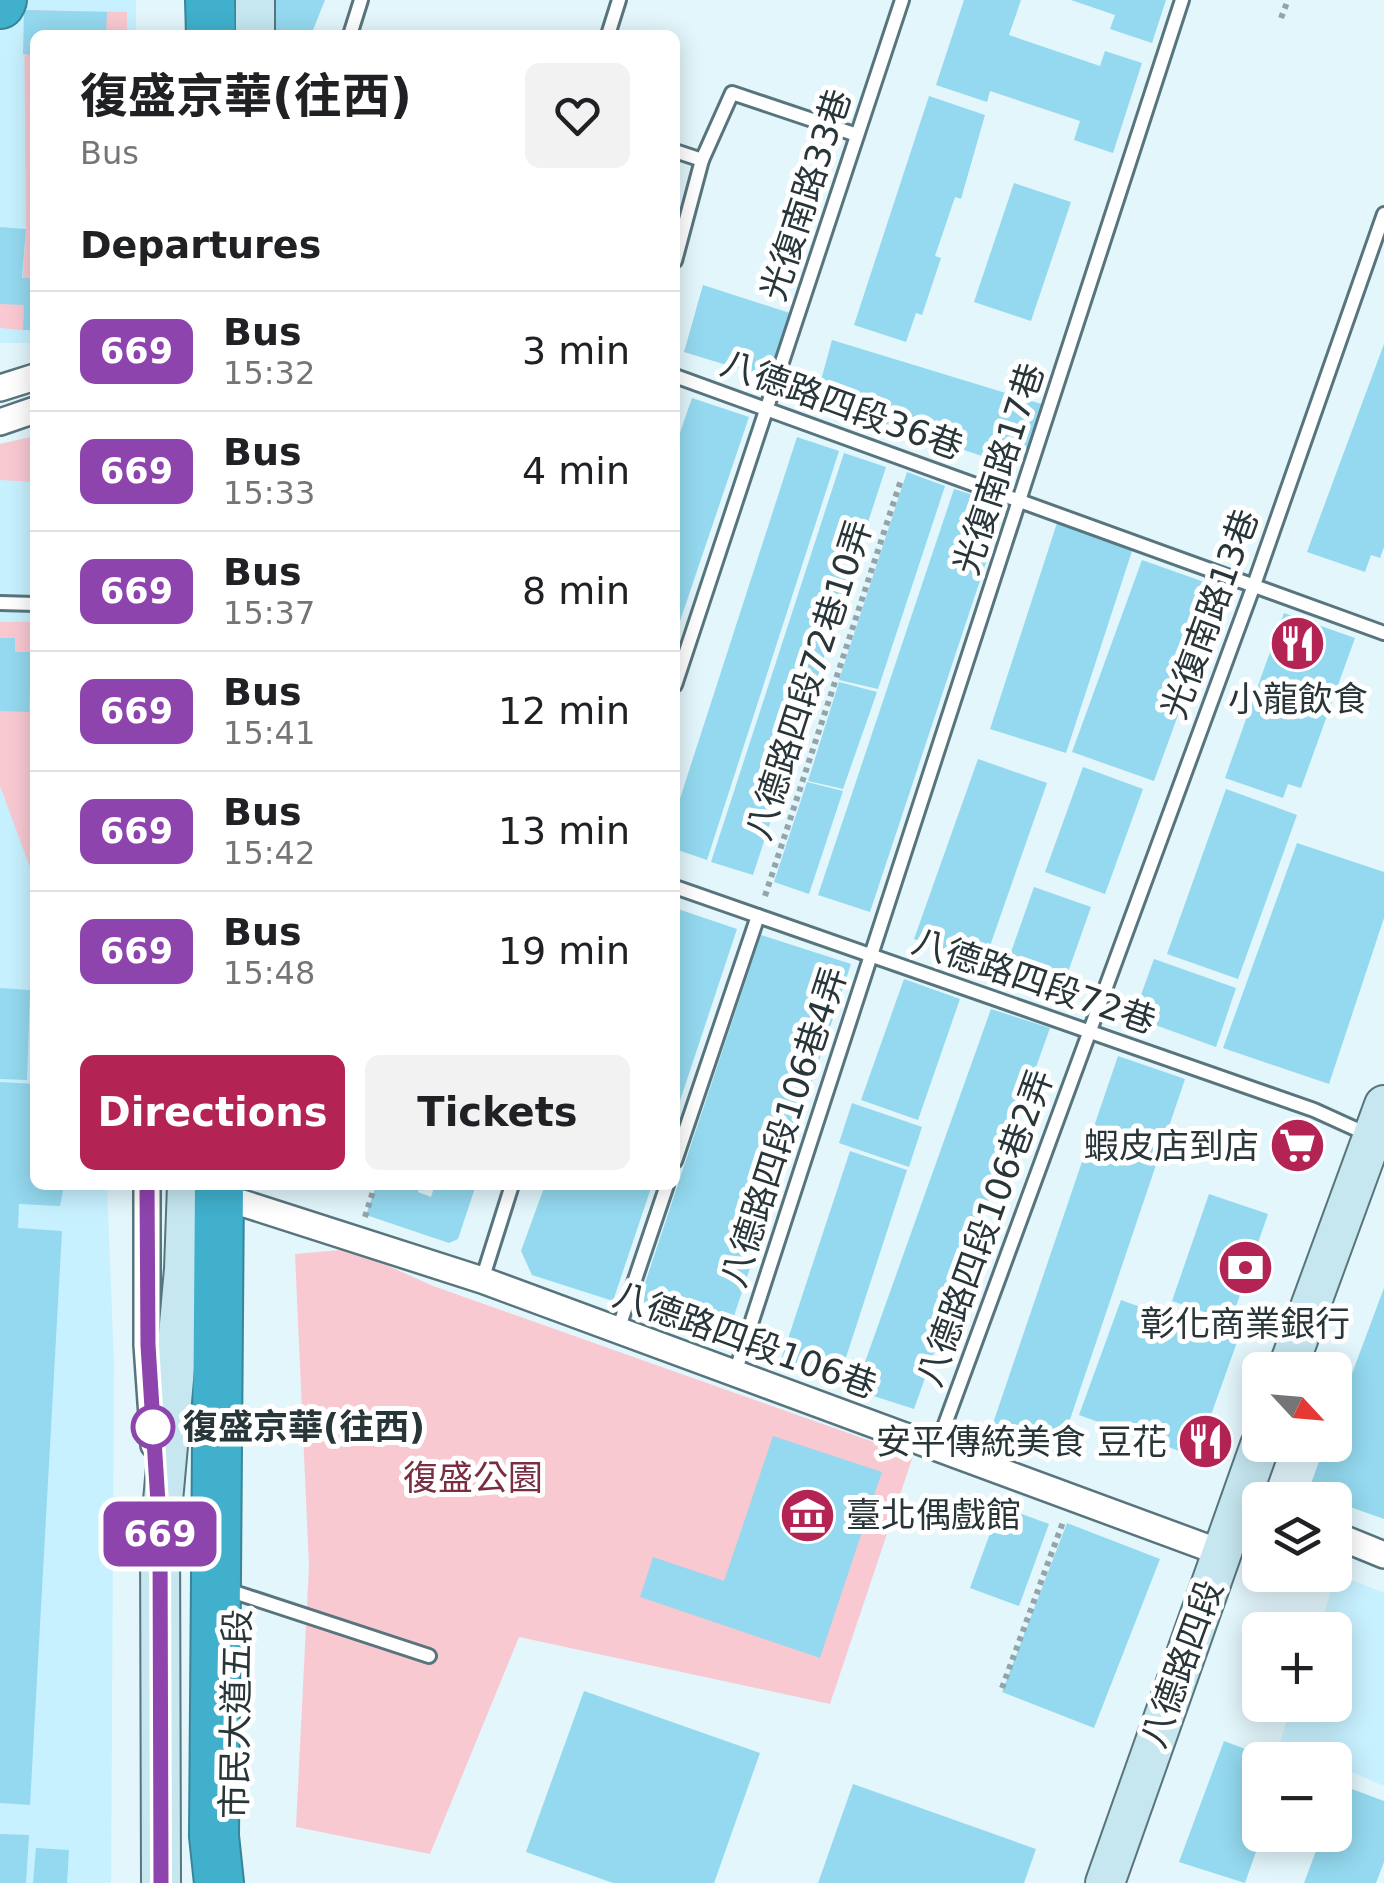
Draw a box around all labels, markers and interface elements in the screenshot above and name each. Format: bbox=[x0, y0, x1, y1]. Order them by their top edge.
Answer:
button: heart bbox=[525, 63, 630, 168]
text: 復盛京華(往西) bbox=[80, 68, 412, 124]
street label: 光復南路33巷 bbox=[753, 84, 859, 306]
text: Bus bbox=[80, 134, 139, 172]
text: Departures bbox=[80, 223, 321, 267]
text: Bus bbox=[223, 310, 302, 354]
text: 3 min bbox=[522, 329, 630, 373]
text: 669 bbox=[100, 331, 173, 371]
street label: 八德路四段36巷 bbox=[716, 343, 968, 467]
text: 15:32 bbox=[223, 354, 315, 392]
street label: 光復南路17巷 bbox=[946, 358, 1052, 580]
text: Bus bbox=[223, 430, 302, 474]
text: 4 min bbox=[522, 449, 630, 493]
text: 669 bbox=[100, 451, 173, 491]
text: 15:33 bbox=[223, 474, 315, 512]
street label: 光復南路13巷 bbox=[1154, 504, 1266, 724]
street label: 八德路四段72巷10弄 bbox=[738, 515, 880, 845]
text: Bus bbox=[223, 550, 302, 594]
text: 8 min bbox=[522, 569, 630, 613]
text: 669 bbox=[100, 571, 173, 611]
text: 15:37 bbox=[223, 594, 315, 632]
restaurant icon: 小龍飲食 bbox=[1268, 613, 1328, 673]
text: Bus bbox=[223, 670, 302, 714]
place label: 小龍飲食 bbox=[1228, 679, 1368, 719]
text: 12 min bbox=[498, 689, 630, 733]
text: 669 bbox=[100, 691, 173, 731]
text: 15:41 bbox=[223, 714, 315, 752]
text: Bus bbox=[223, 790, 302, 834]
text: 13 min bbox=[498, 809, 630, 853]
text: 669 bbox=[100, 811, 173, 851]
text: 15:42 bbox=[223, 834, 315, 872]
text: Bus bbox=[223, 910, 302, 954]
street label: 八德路四段72巷 bbox=[907, 921, 1161, 1041]
text: 19 min bbox=[498, 929, 630, 973]
text: 669 bbox=[100, 931, 173, 971]
text: 15:48 bbox=[223, 954, 315, 992]
street label: 八德路四段106巷4弄 bbox=[713, 962, 855, 1292]
button: Directions bbox=[80, 1055, 345, 1170]
button: Tickets bbox=[365, 1055, 630, 1170]
street label: 八德路四段106巷2弄 bbox=[909, 1064, 1061, 1392]
supermarket icon: 蝦皮店到店 bbox=[1268, 1116, 1328, 1176]
place label: 蝦皮店到店 bbox=[1084, 1126, 1259, 1166]
bank icon: 彰化商業銀行 bbox=[1215, 1238, 1275, 1298]
street label: 八德路四段106巷 bbox=[608, 1274, 882, 1406]
place label: 彰化商業銀行 bbox=[1140, 1304, 1350, 1344]
north arrow bbox=[1242, 1352, 1352, 1462]
map controls bbox=[1242, 1352, 1352, 1852]
marker: 復盛京華(往西) bbox=[132, 1406, 174, 1448]
place label: 復盛京華(往西) bbox=[183, 1407, 425, 1447]
restaurant icon: 安平傳統美食 豆花 bbox=[1176, 1412, 1236, 1472]
place label: 安平傳統美食 豆花 bbox=[876, 1422, 1167, 1462]
park label: 復盛公園 bbox=[403, 1458, 543, 1498]
button: layers bbox=[1242, 1482, 1352, 1592]
museum icon: 臺北偶戲館 bbox=[777, 1485, 837, 1545]
place label: 臺北偶戲館 bbox=[846, 1495, 1021, 1535]
line badge: 669 bbox=[102, 1502, 218, 1566]
text: 669 bbox=[123, 1514, 197, 1554]
street label: 八德路四段 bbox=[1133, 1575, 1231, 1753]
street label: 市民大道五段 bbox=[214, 1609, 258, 1819]
button: + bbox=[1242, 1612, 1352, 1722]
button: − bbox=[1242, 1742, 1352, 1852]

